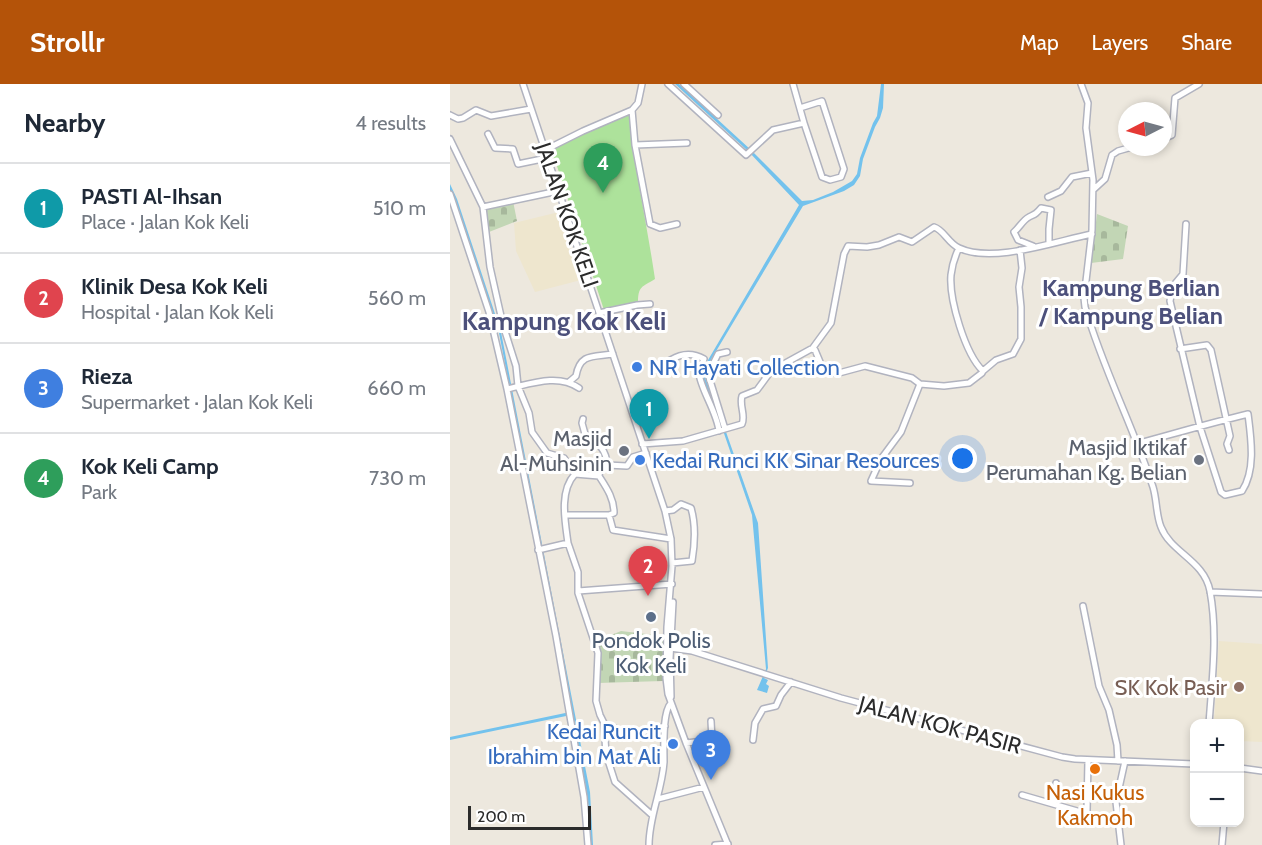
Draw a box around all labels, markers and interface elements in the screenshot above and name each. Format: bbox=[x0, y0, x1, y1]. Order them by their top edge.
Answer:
text: Strollr bbox=[30, 25, 104, 59]
text: Map bbox=[1020, 30, 1059, 55]
text: Layers bbox=[1092, 30, 1148, 55]
text: Share bbox=[1181, 30, 1232, 55]
north arrow bbox=[1118, 102, 1172, 156]
text: Nearby bbox=[24, 107, 105, 139]
text: 4 results bbox=[355, 111, 426, 135]
street label: JALAN KOK KELI bbox=[529, 138, 604, 291]
pin: 4 bbox=[584, 144, 622, 193]
text: PASTI Al-Ihsan bbox=[81, 183, 222, 210]
text: 1 bbox=[40, 196, 47, 220]
text: 510 m bbox=[373, 196, 426, 220]
text: Place · Jalan Kok Keli bbox=[81, 210, 249, 234]
text: Klinik Desa Kok Keli bbox=[81, 273, 268, 300]
district label: Kampung Berlian / Kampung Belian bbox=[1038, 273, 1223, 330]
text: 2 bbox=[38, 286, 49, 310]
text: 560 m bbox=[368, 286, 426, 310]
text: Hospital · Jalan Kok Keli bbox=[81, 300, 274, 324]
district label: Kampung Kok Keli bbox=[462, 305, 666, 337]
place label: NR Hayati Collection bbox=[649, 354, 840, 381]
marker: NR Hayati Collection bbox=[630, 360, 644, 374]
text: Rieza bbox=[81, 363, 133, 390]
text: 3 bbox=[38, 376, 49, 400]
text: 660 m bbox=[367, 376, 426, 400]
text: Supermarket · Jalan Kok Keli bbox=[81, 390, 313, 414]
pin: 1 bbox=[630, 390, 668, 439]
place label: Masjid Al-Muhsinin bbox=[500, 425, 612, 477]
place label: Masjid Iktikaf Perumahan Kg. Belian bbox=[986, 434, 1187, 486]
marker: Masjid Al-Muhsinin bbox=[617, 444, 631, 458]
your location bbox=[948, 444, 977, 473]
place label: Kedai Runci KK Sinar Resources bbox=[652, 447, 940, 474]
text: Kok Keli Camp bbox=[81, 453, 219, 480]
marker: Kedai Runci KK Sinar Resources bbox=[633, 453, 647, 467]
marker: Masjid Iktikaf Perumahan Kg. Belian bbox=[1192, 453, 1206, 467]
text: 4 bbox=[37, 466, 50, 490]
text: 730 m bbox=[369, 466, 426, 490]
text: Park bbox=[81, 480, 117, 504]
pin: 2 bbox=[628, 546, 668, 596]
marker: Pondok Polis Kok Keli bbox=[644, 610, 658, 624]
place label: Pondok Polis Kok Keli bbox=[591, 627, 711, 679]
place label: SK Kok Pasir bbox=[1115, 674, 1227, 701]
marker: SK Kok Pasir bbox=[1232, 680, 1246, 694]
street label: JALAN KOK PASIR bbox=[855, 690, 1024, 760]
place label: Kedai Runcit Ibrahim bin Mat Ali bbox=[487, 718, 662, 770]
map controls bbox=[1190, 719, 1244, 827]
button: + bbox=[1190, 719, 1244, 773]
pin: 3 bbox=[692, 730, 730, 780]
marker: Kedai Runcit Ibrahim bin Mat Ali bbox=[666, 737, 680, 751]
marker: Nasi Kukus Kakmoh bbox=[1088, 762, 1102, 776]
button: − bbox=[1190, 773, 1244, 827]
place label: Nasi Kukus Kakmoh bbox=[1046, 779, 1144, 831]
scale bar bbox=[468, 803, 591, 830]
text: 200 m bbox=[477, 807, 525, 826]

